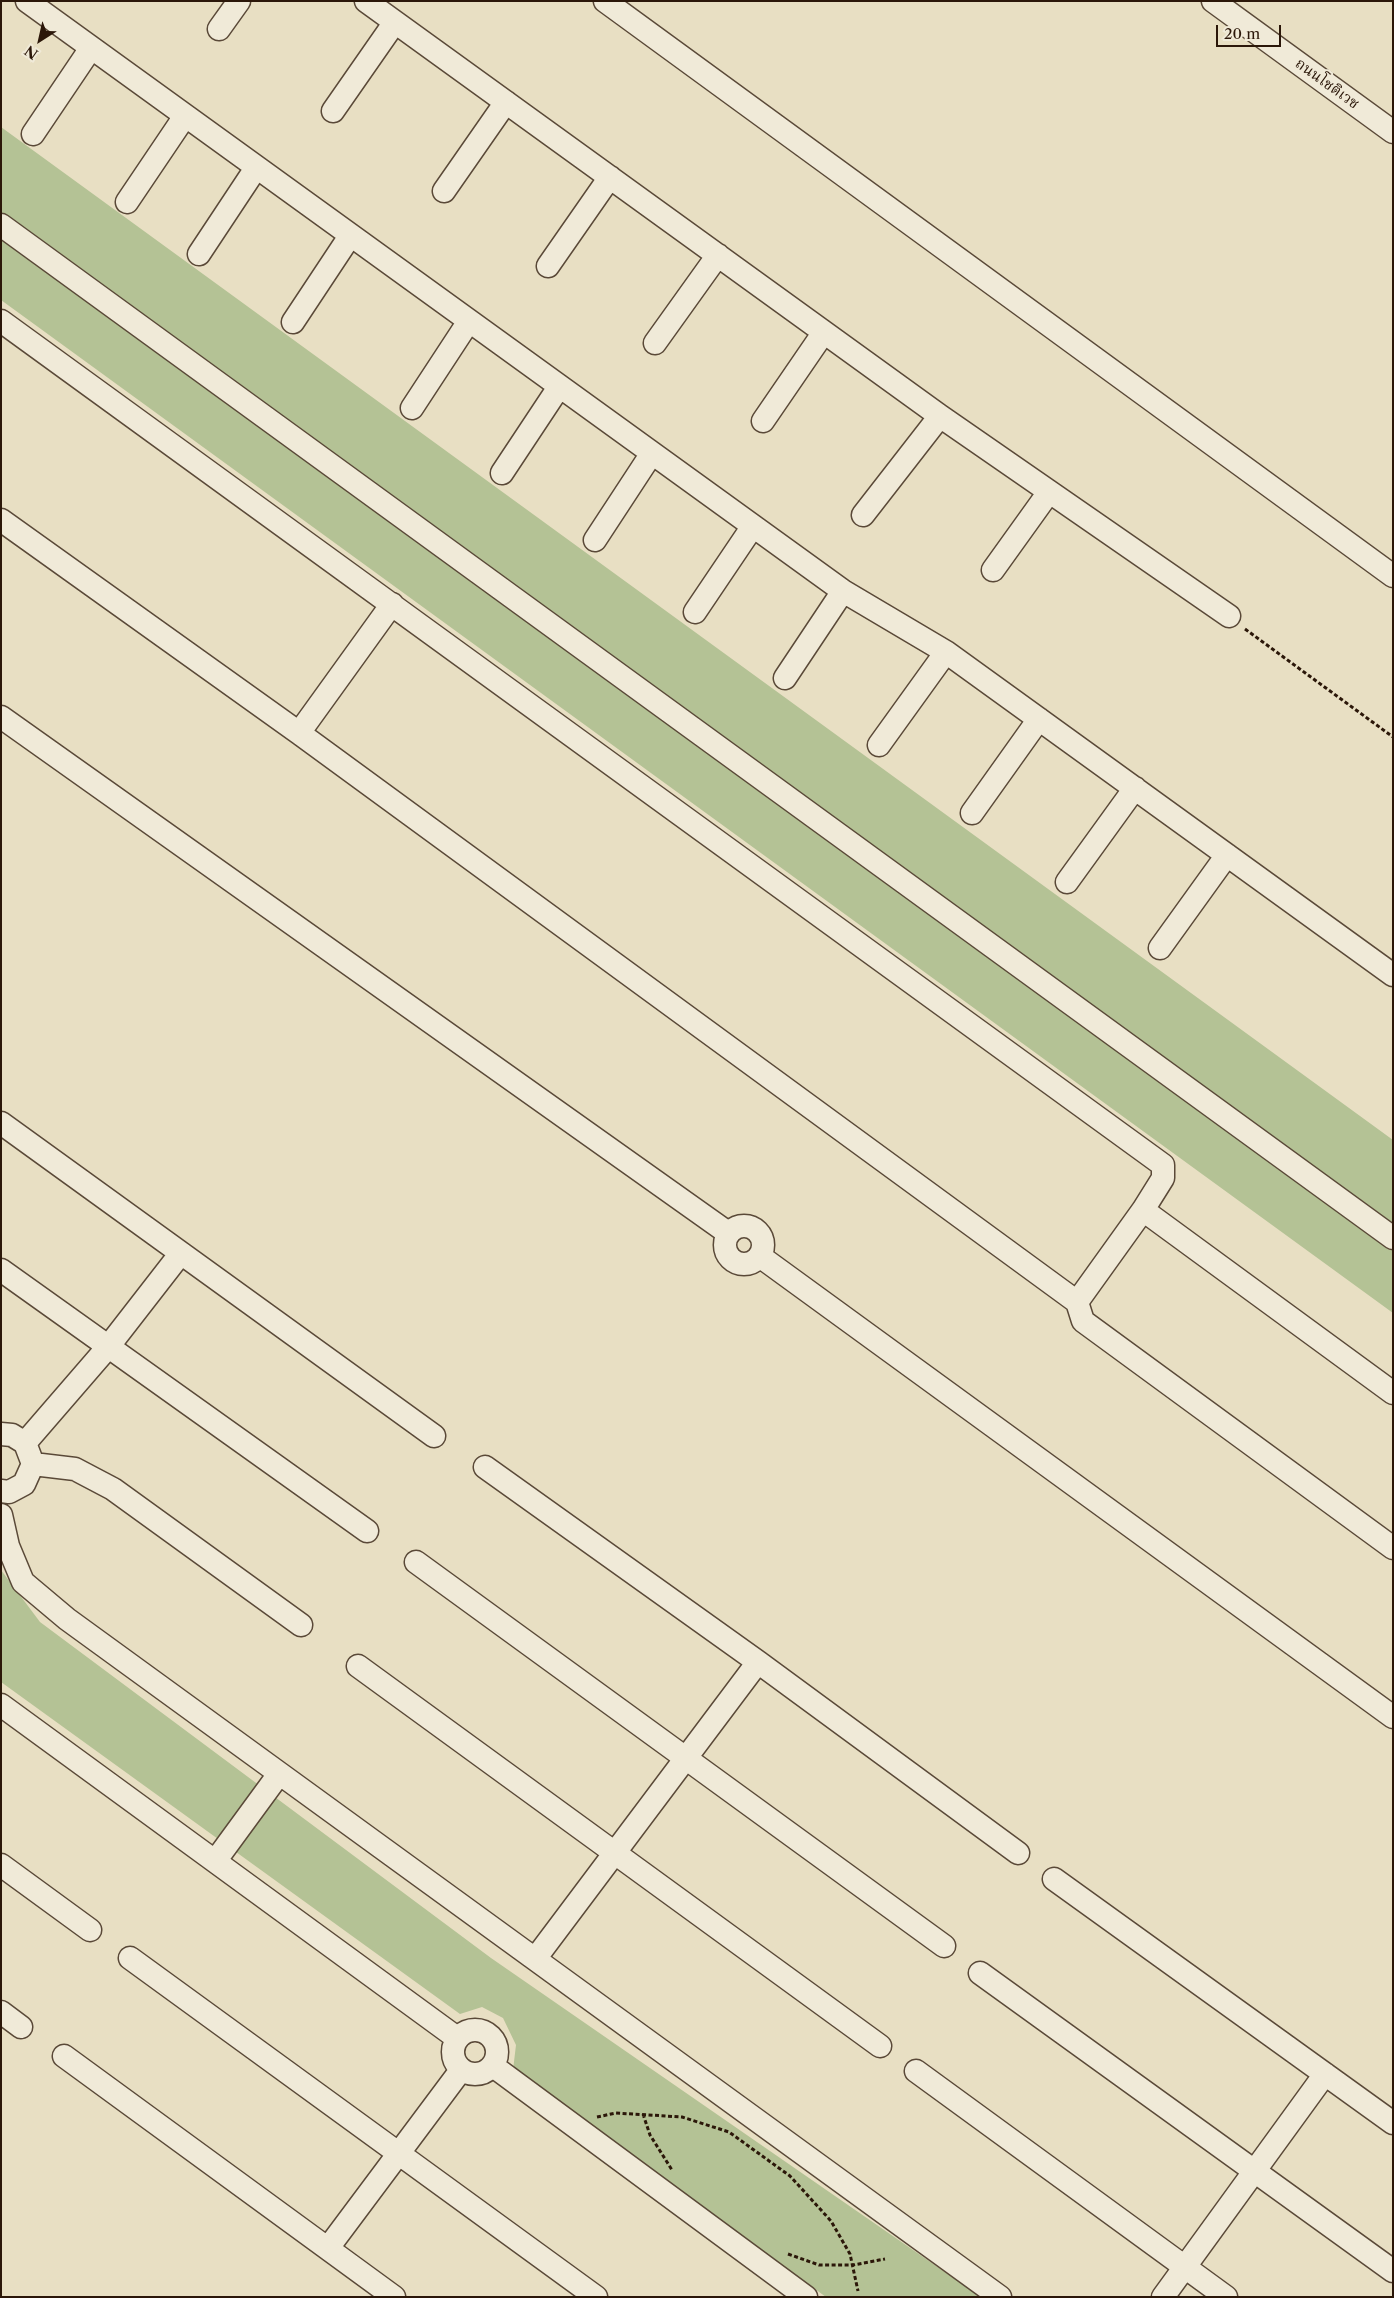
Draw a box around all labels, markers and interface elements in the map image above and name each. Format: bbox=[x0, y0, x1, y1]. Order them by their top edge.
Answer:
north arrow bbox=[15, 15, 65, 65]
scale bar bbox=[1219, 15, 1284, 47]
text: 20 m bbox=[1224, 24, 1260, 43]
text: N bbox=[21, 41, 42, 63]
street label: ถนนโชติเวช bbox=[1292, 55, 1362, 113]

